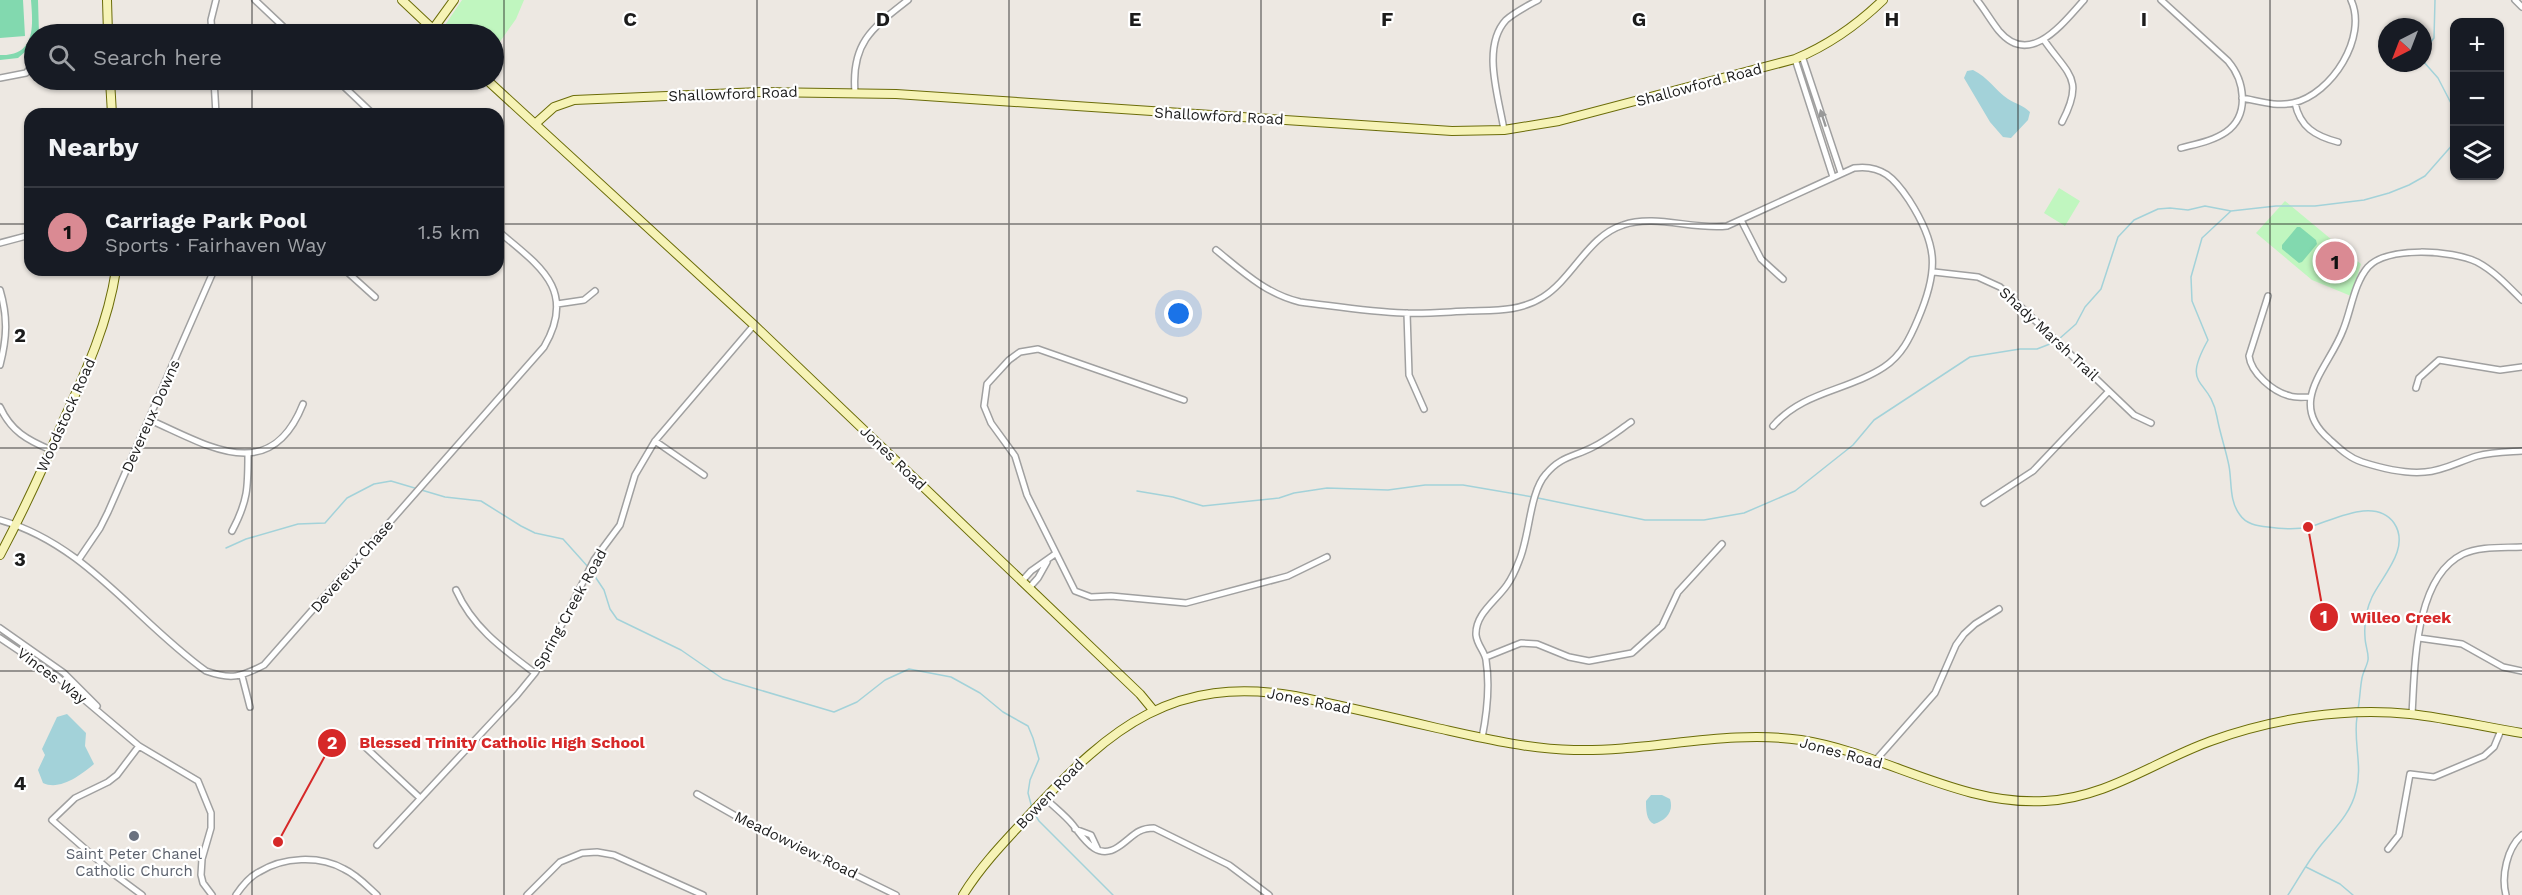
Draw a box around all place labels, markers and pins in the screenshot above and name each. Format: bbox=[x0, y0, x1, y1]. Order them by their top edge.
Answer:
pin: 1 bbox=[2316, 238, 2354, 284]
callout: Willeo Creek bbox=[2309, 600, 2463, 634]
callout: Blessed Trinity Catholic High School bbox=[317, 726, 657, 760]
marker: Saint Peter Chanel Catholic Church bbox=[127, 829, 141, 843]
place label: Saint Peter Chanel Catholic Church bbox=[66, 845, 203, 880]

